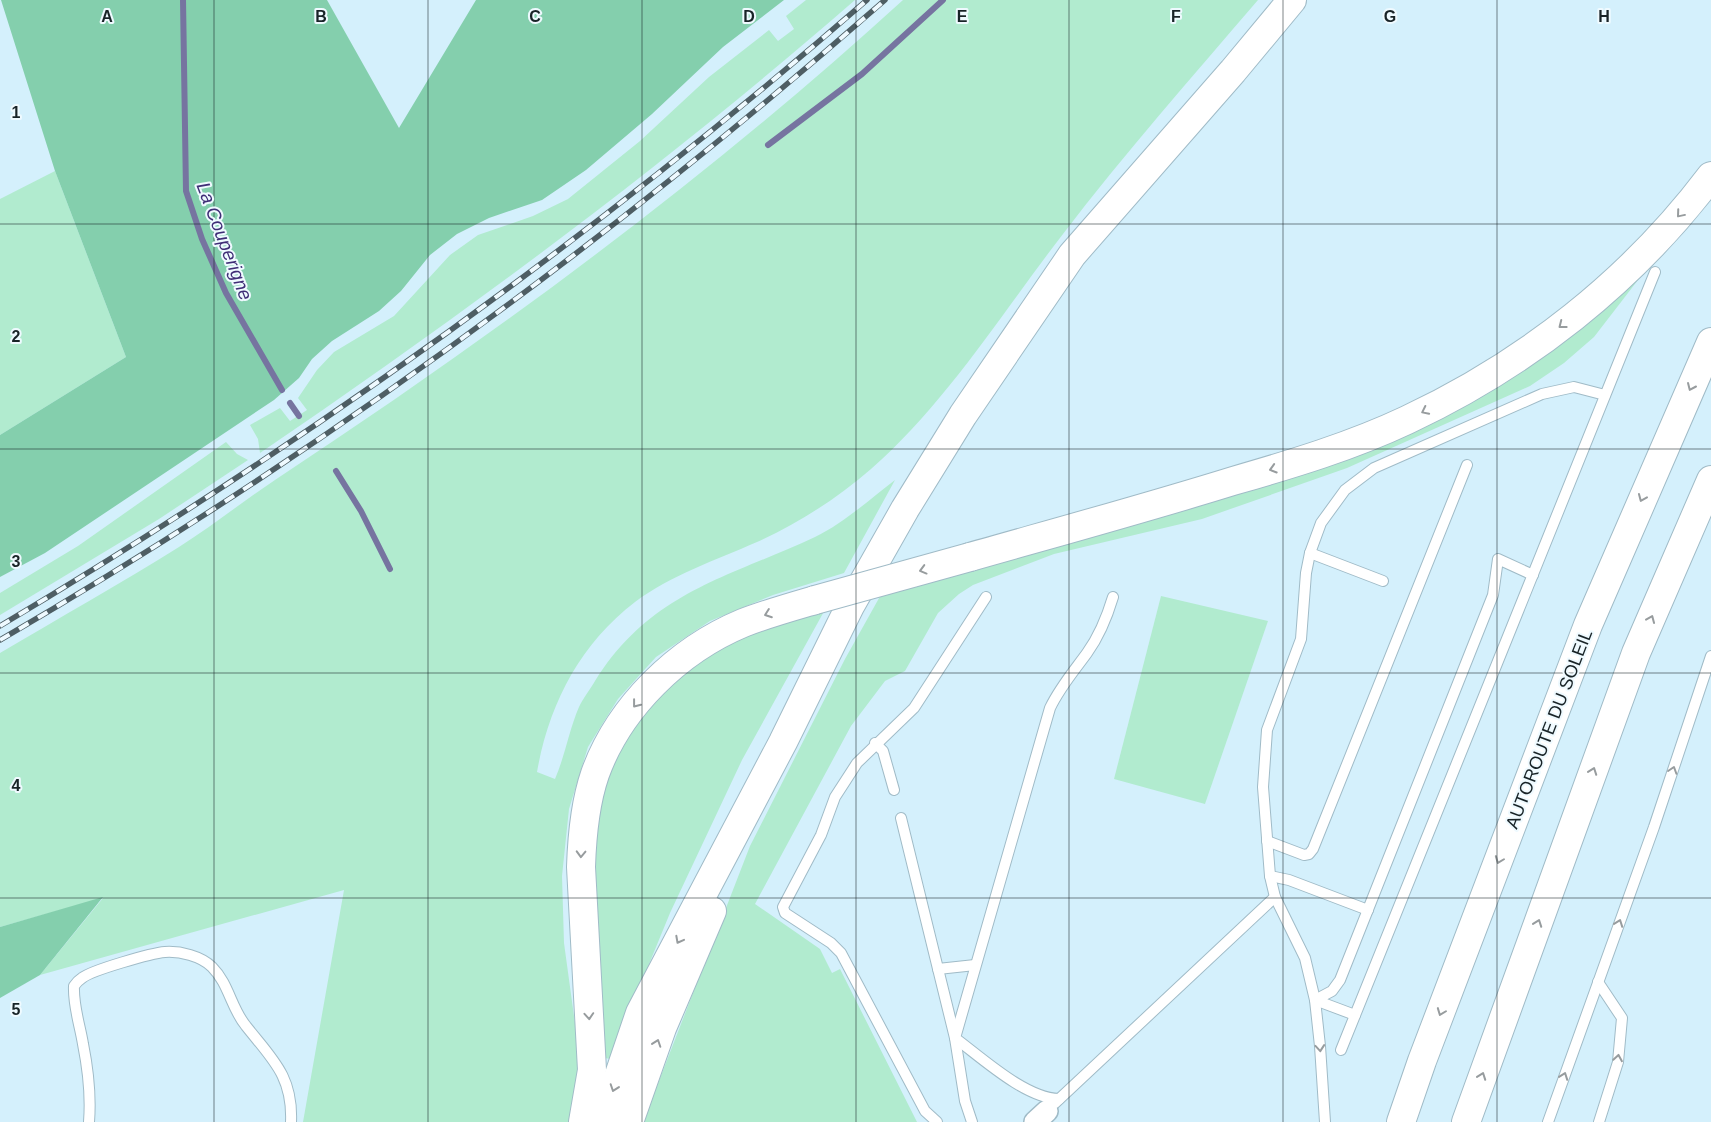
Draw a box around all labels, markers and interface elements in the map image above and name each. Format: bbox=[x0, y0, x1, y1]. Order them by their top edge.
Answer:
text: A bbox=[101, 8, 113, 25]
text: B bbox=[315, 8, 327, 25]
text: C bbox=[529, 8, 541, 25]
text: D bbox=[743, 8, 755, 25]
text: E bbox=[957, 8, 968, 25]
text: F bbox=[1171, 8, 1181, 25]
text: G bbox=[1384, 8, 1396, 25]
text: H bbox=[1598, 8, 1610, 25]
text: 1 bbox=[12, 104, 21, 121]
water label: La Couperigne bbox=[192, 179, 257, 303]
one-way arrow bbox=[1678, 208, 1686, 217]
one-way arrow bbox=[1559, 320, 1568, 328]
text: 2 bbox=[12, 328, 21, 345]
one-way arrow bbox=[1687, 382, 1697, 391]
one-way arrow bbox=[1421, 405, 1430, 415]
one-way arrow bbox=[1270, 464, 1278, 474]
one-way arrow bbox=[1638, 493, 1649, 502]
text: 3 bbox=[12, 553, 21, 570]
one-way arrow bbox=[920, 564, 928, 574]
one-way arrow bbox=[764, 608, 773, 618]
one-way arrow bbox=[1645, 615, 1656, 624]
street label: AUTOROUTE DU SOLEIL bbox=[1502, 627, 1596, 831]
one-way arrow bbox=[633, 699, 642, 708]
one-way arrow bbox=[1667, 766, 1677, 774]
one-way arrow bbox=[1587, 767, 1597, 775]
text: 4 bbox=[12, 777, 21, 794]
one-way arrow bbox=[576, 850, 587, 858]
one-way arrow bbox=[1494, 856, 1504, 864]
one-way arrow bbox=[1532, 919, 1542, 928]
one-way arrow bbox=[1613, 919, 1623, 928]
one-way arrow bbox=[675, 934, 685, 943]
text: 5 bbox=[12, 1001, 21, 1018]
one-way arrow bbox=[1436, 1007, 1447, 1016]
one-way arrow bbox=[584, 1012, 595, 1020]
one-way arrow bbox=[651, 1039, 661, 1048]
one-way arrow bbox=[1315, 1044, 1326, 1052]
one-way arrow bbox=[1612, 1054, 1622, 1063]
one-way arrow bbox=[1476, 1072, 1486, 1081]
one-way arrow bbox=[1558, 1072, 1568, 1081]
one-way arrow bbox=[610, 1083, 620, 1092]

